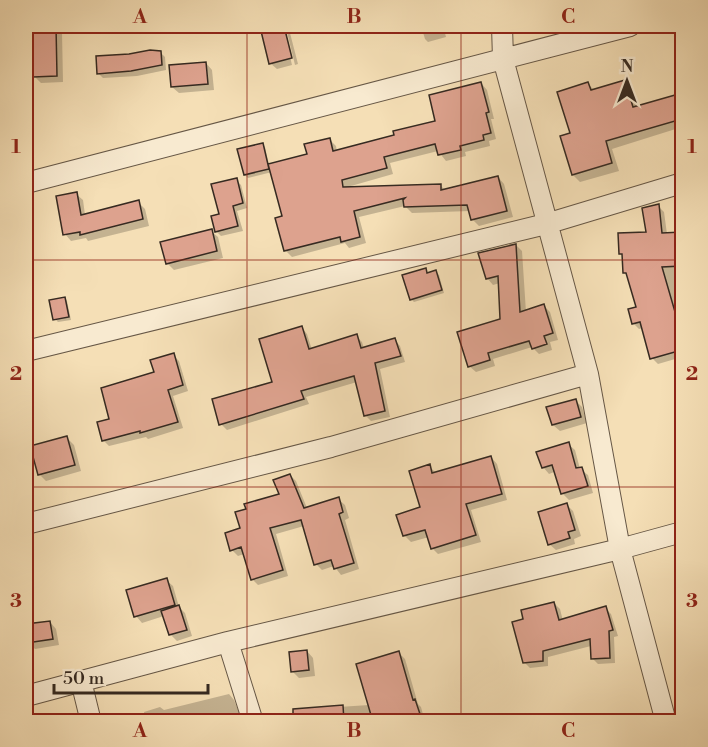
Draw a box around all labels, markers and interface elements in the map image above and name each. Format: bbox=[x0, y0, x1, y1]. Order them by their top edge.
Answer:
text: A bbox=[132, 5, 148, 30]
text: B bbox=[346, 5, 362, 30]
text: C bbox=[561, 5, 575, 30]
north arrow bbox=[597, 51, 657, 111]
text: N bbox=[621, 57, 634, 77]
text: 1 bbox=[11, 135, 21, 160]
text: 1 bbox=[687, 135, 697, 160]
text: 2 bbox=[10, 362, 22, 387]
text: 2 bbox=[686, 362, 698, 387]
text: 3 bbox=[10, 589, 22, 614]
text: 3 bbox=[686, 589, 698, 614]
scale bar bbox=[54, 657, 208, 695]
text: 50 m bbox=[63, 667, 105, 690]
text: A bbox=[132, 719, 148, 744]
text: B bbox=[346, 719, 362, 744]
text: C bbox=[561, 719, 575, 744]

